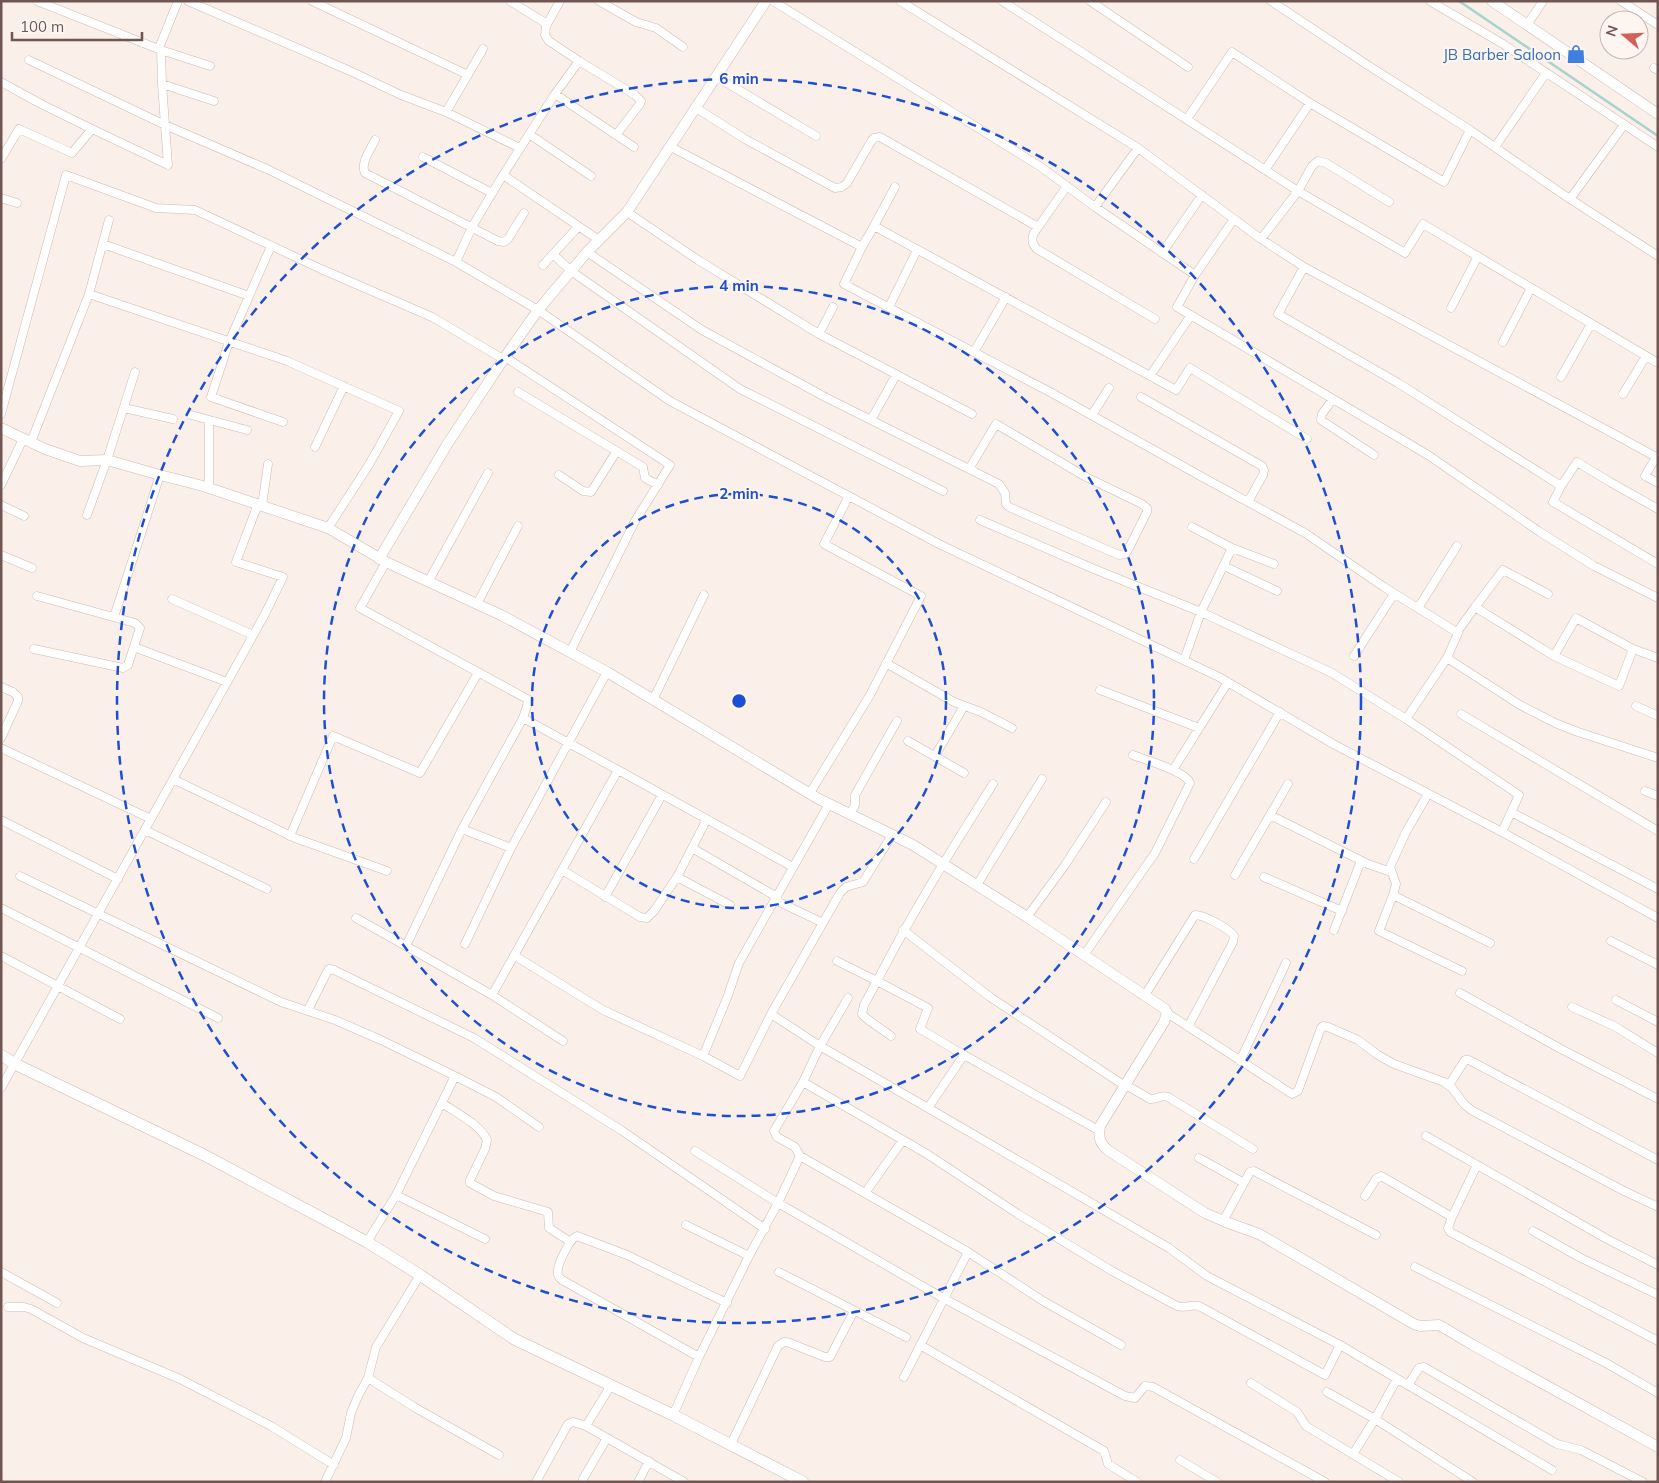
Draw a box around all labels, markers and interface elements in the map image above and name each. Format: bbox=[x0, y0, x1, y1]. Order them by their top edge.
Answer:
scale bar bbox=[12, 10, 142, 42]
north arrow bbox=[1599, 10, 1649, 60]
text: 100 m bbox=[20, 17, 64, 36]
text: N bbox=[1601, 23, 1622, 39]
shop icon: JB Barber Saloon bbox=[1565, 43, 1587, 65]
place label: JB Barber Saloon bbox=[1443, 45, 1561, 64]
text: 6 min bbox=[719, 69, 759, 88]
text: 4 min bbox=[719, 276, 759, 295]
text: 2 min bbox=[719, 484, 759, 503]
centre of rings bbox=[730, 692, 748, 710]

